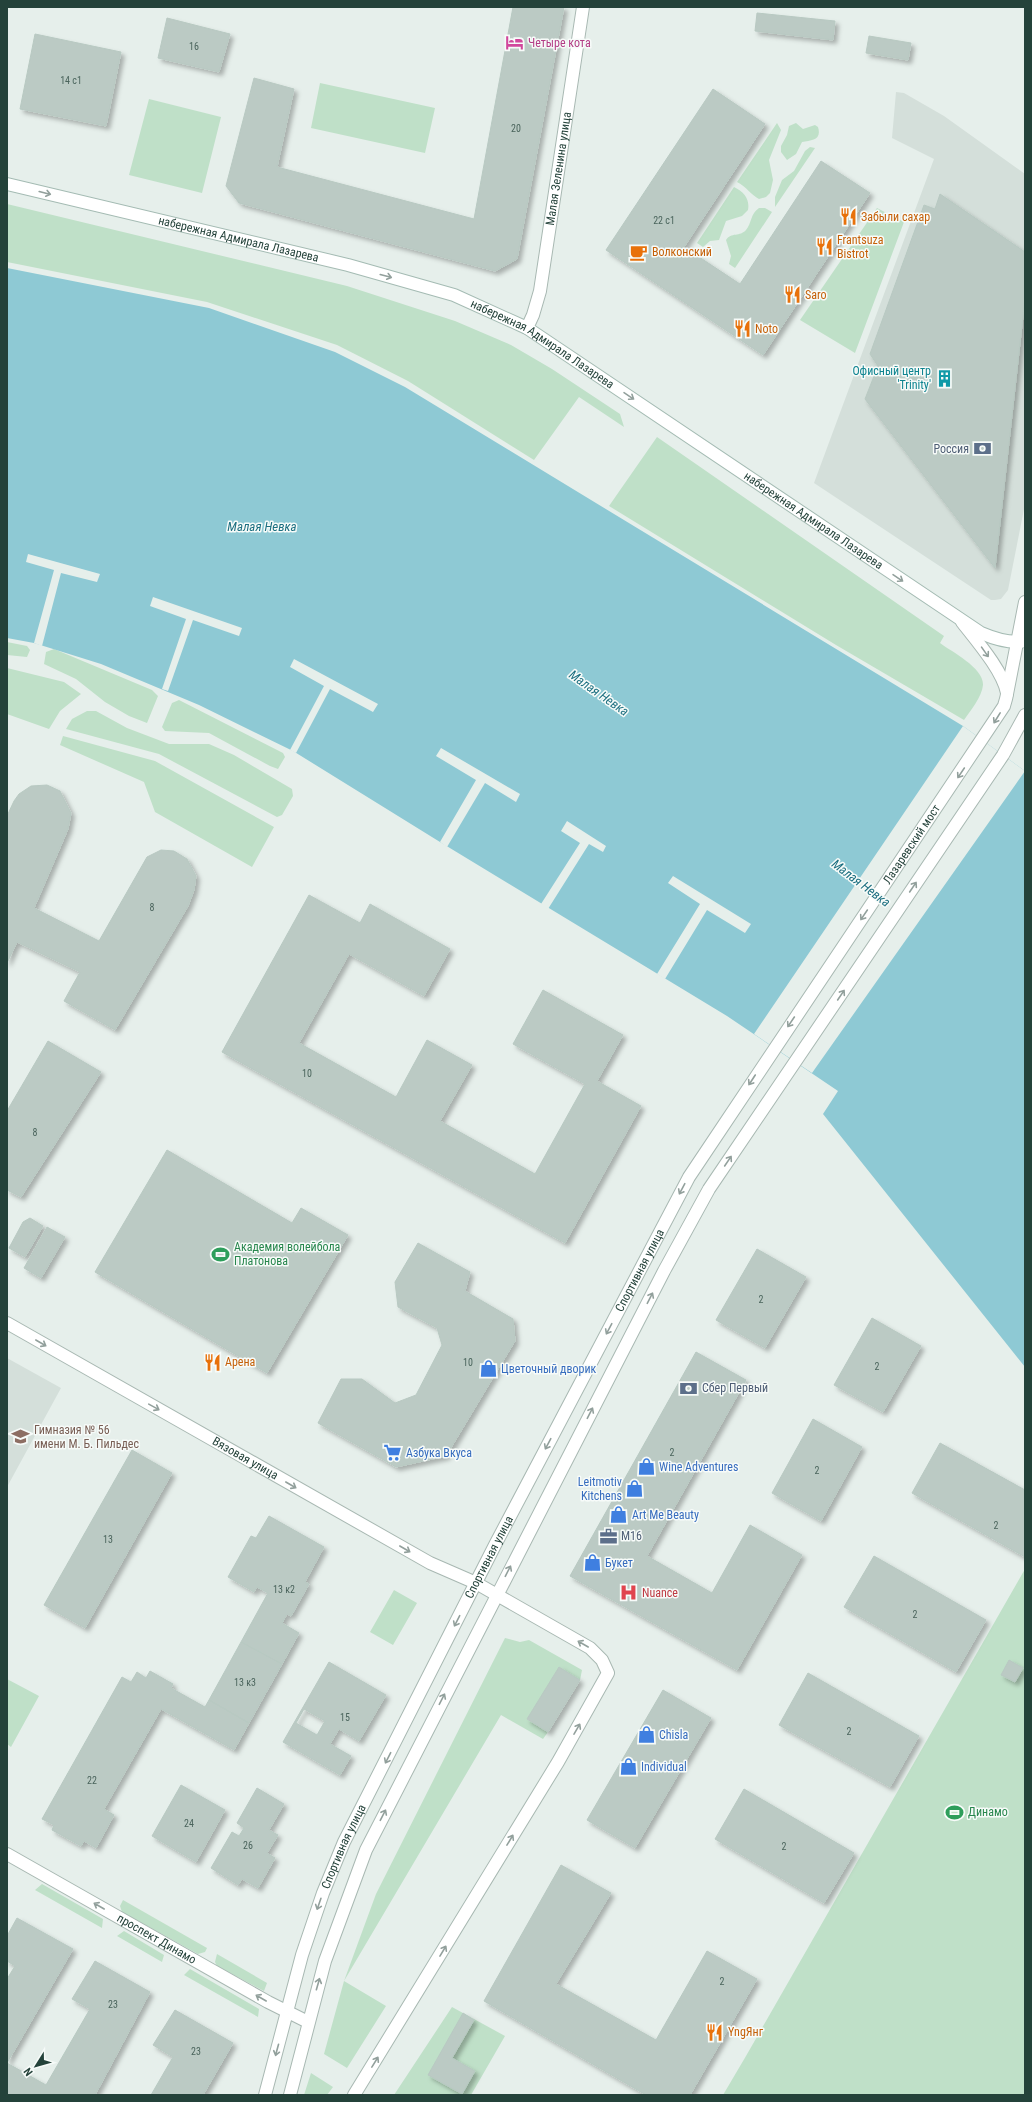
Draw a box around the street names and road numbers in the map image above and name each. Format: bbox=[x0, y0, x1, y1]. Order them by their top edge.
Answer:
street label: Малая Зеленина улица bbox=[543, 111, 574, 227]
street label: набережная Адмирала Лазарева bbox=[157, 213, 320, 265]
street label: набережная Адмирала Лазарева bbox=[469, 297, 617, 392]
street label: набережная Адмирала Лазарева bbox=[741, 469, 886, 572]
street label: Лазаревский мост bbox=[880, 802, 943, 887]
street label: Спортивная улица bbox=[612, 1227, 667, 1314]
street label: Вязовая улица bbox=[210, 1434, 281, 1482]
street label: Спортивная улица bbox=[462, 1513, 516, 1601]
street label: Спортивная улица bbox=[318, 1802, 369, 1891]
street label: проспект Динамо bbox=[115, 1911, 199, 1967]

